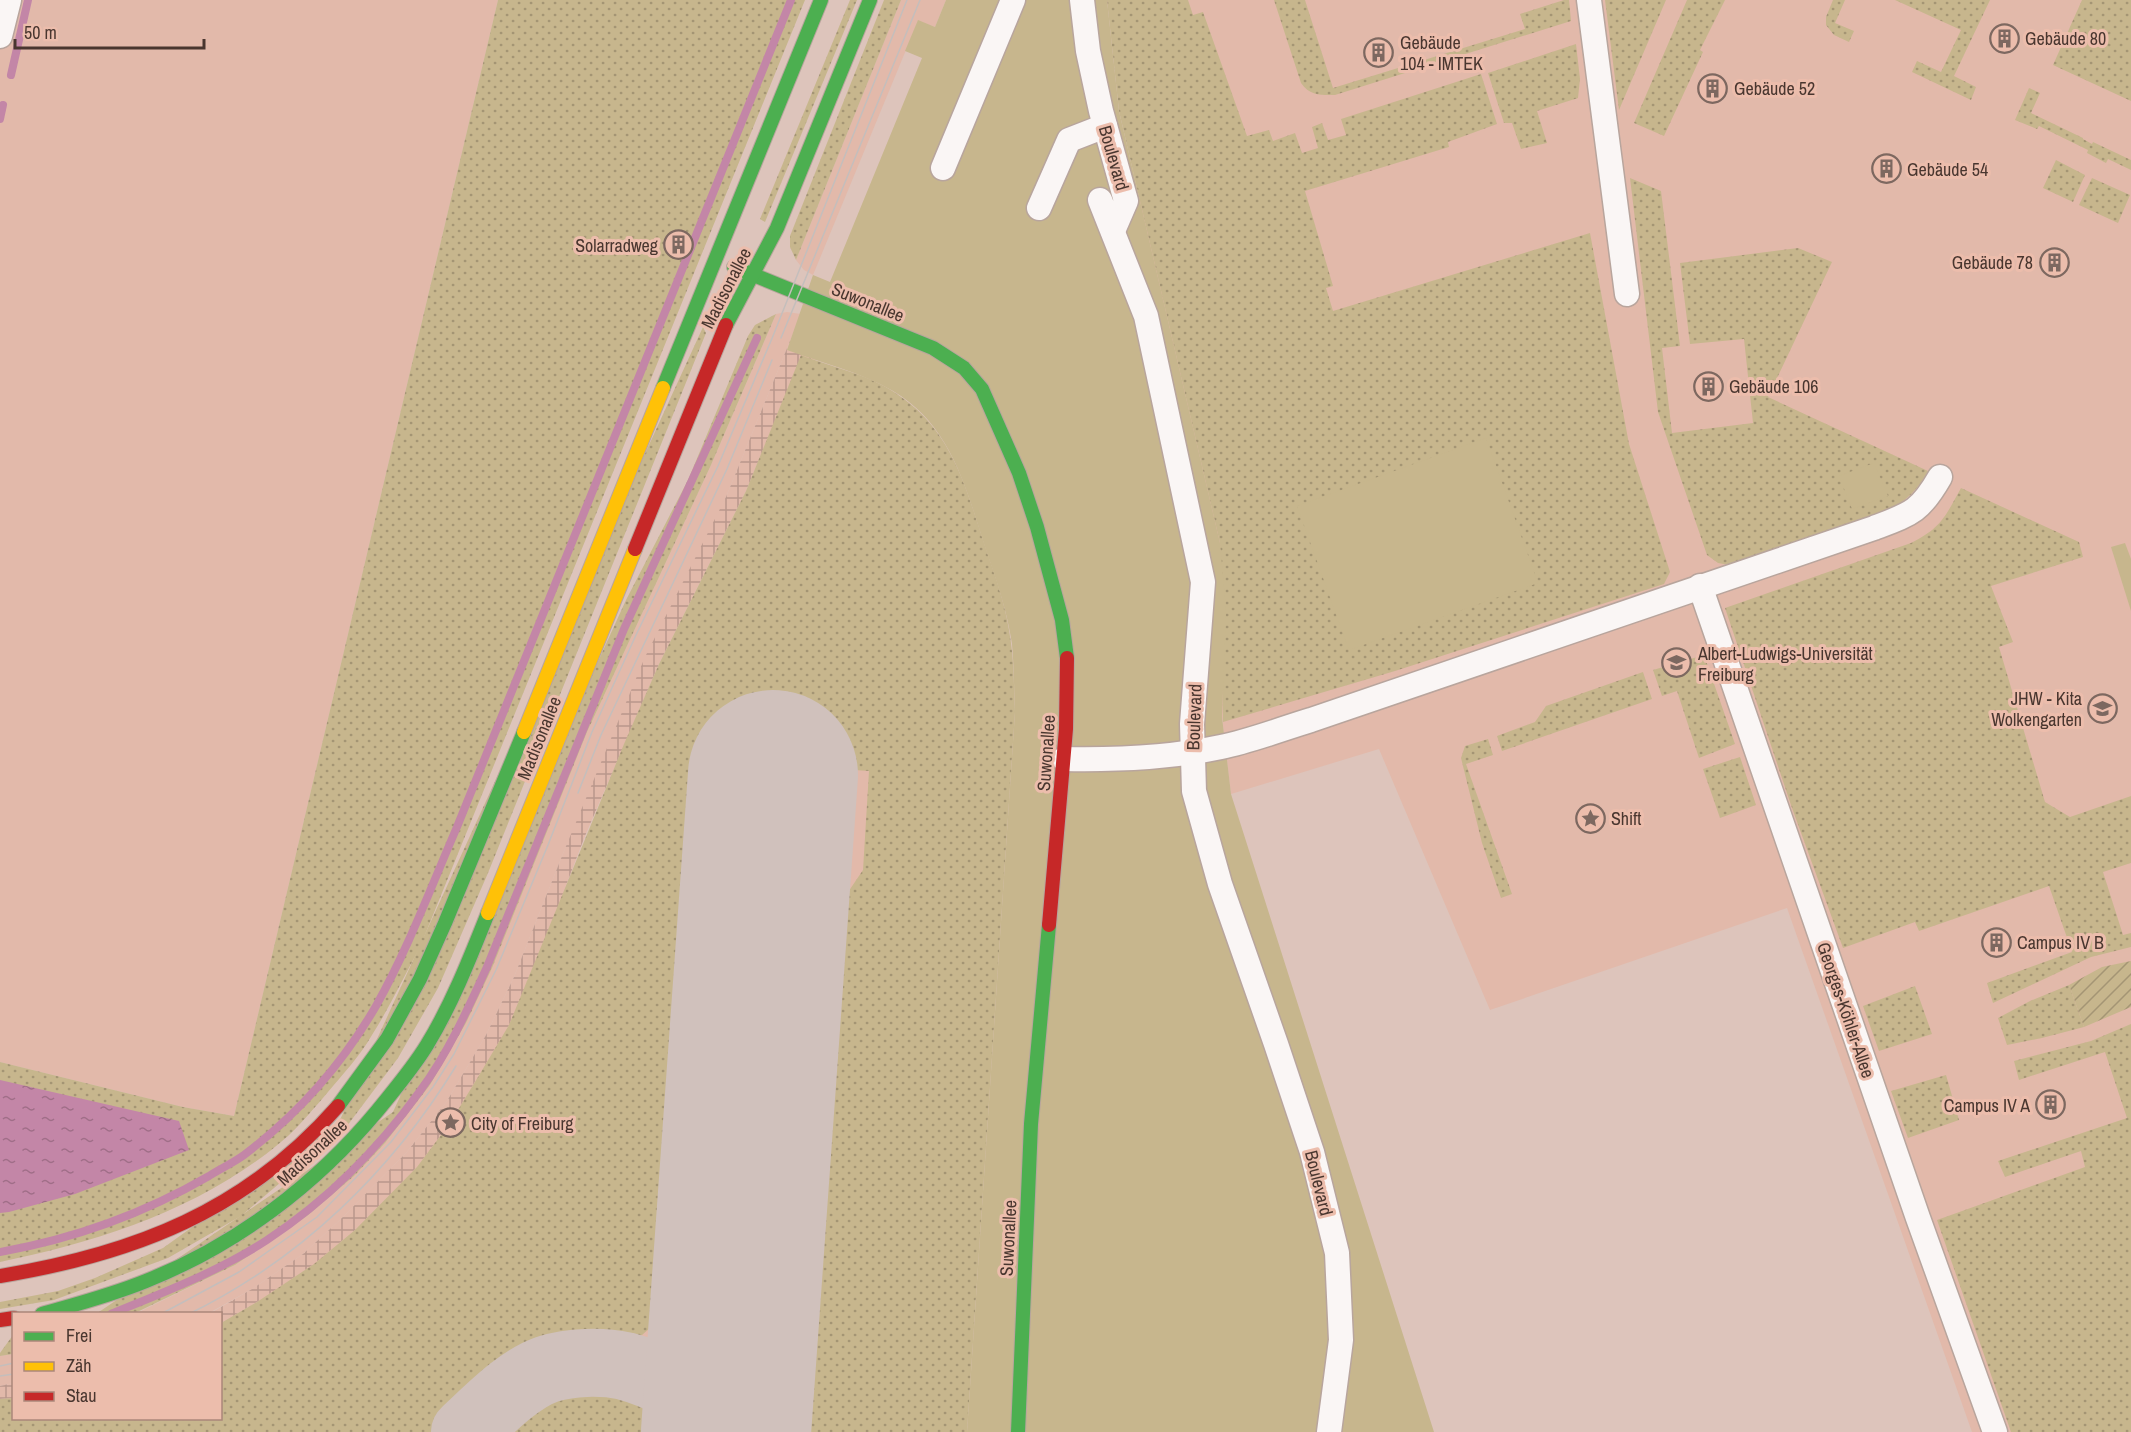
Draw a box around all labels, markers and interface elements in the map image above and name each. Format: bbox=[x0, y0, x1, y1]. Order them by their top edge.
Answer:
scale bar bbox=[15, 12, 204, 50]
text: 50 m bbox=[24, 20, 57, 45]
building icon: Gebäude 80 bbox=[1988, 22, 2020, 54]
place label: Gebäude 80 bbox=[2025, 26, 2106, 51]
place label: Gebäude 104 - IMTEK bbox=[1400, 30, 1483, 76]
building icon: Gebäude 104 - IMTEK bbox=[1363, 36, 1395, 68]
building icon: Gebäude 52 bbox=[1697, 72, 1729, 104]
place label: Gebäude 52 bbox=[1734, 76, 1815, 101]
street label: Boulevard bbox=[1093, 123, 1135, 193]
building icon: Gebäude 54 bbox=[1870, 153, 1902, 185]
place label: Gebäude 54 bbox=[1907, 157, 1988, 182]
building icon: Solarradweg bbox=[663, 229, 695, 261]
place label: Solarradweg bbox=[575, 233, 659, 258]
street label: Madisonallee bbox=[695, 243, 757, 333]
building icon: Gebäude 78 bbox=[2038, 246, 2070, 278]
place label: Gebäude 78 bbox=[1952, 250, 2033, 275]
street label: Suwonallee bbox=[828, 276, 908, 328]
building icon: Gebäude 106 bbox=[1692, 370, 1724, 402]
place label: Gebäude 106 bbox=[1729, 374, 1818, 399]
place label: Albert-Ludwigs-Universität Freiburg bbox=[1697, 641, 1873, 687]
school or university icon: Albert-Ludwigs-Universität Freiburg bbox=[1661, 647, 1693, 679]
street label: Boulevard bbox=[1180, 683, 1208, 751]
place label: JHW - Kita Wolkengarten bbox=[1991, 686, 2082, 732]
school or university icon: JHW - Kita Wolkengarten bbox=[2087, 692, 2119, 724]
street label: Madisonallee bbox=[511, 693, 567, 783]
street label: Suwonallee bbox=[1031, 714, 1061, 792]
place icon: Shift bbox=[1574, 802, 1606, 834]
place label: Shift bbox=[1611, 806, 1641, 831]
building icon: Campus IV B bbox=[1980, 926, 2012, 958]
place label: Campus IV B bbox=[2017, 930, 2104, 955]
street label: Georges-Köhler-Allee bbox=[1811, 939, 1881, 1081]
building icon: Campus IV A bbox=[2035, 1089, 2067, 1121]
place label: Campus IV A bbox=[1944, 1093, 2030, 1118]
place icon: City of Freiburg bbox=[434, 1107, 466, 1139]
place label: City of Freiburg bbox=[471, 1111, 574, 1136]
street label: Madisonallee bbox=[271, 1113, 353, 1191]
street label: Boulevard bbox=[1299, 1148, 1339, 1218]
street label: Suwonallee bbox=[994, 1199, 1022, 1277]
legend bbox=[12, 1312, 222, 1420]
text: Frei bbox=[66, 1323, 92, 1348]
text: Zäh bbox=[66, 1353, 91, 1378]
text: Stau bbox=[66, 1383, 96, 1408]

